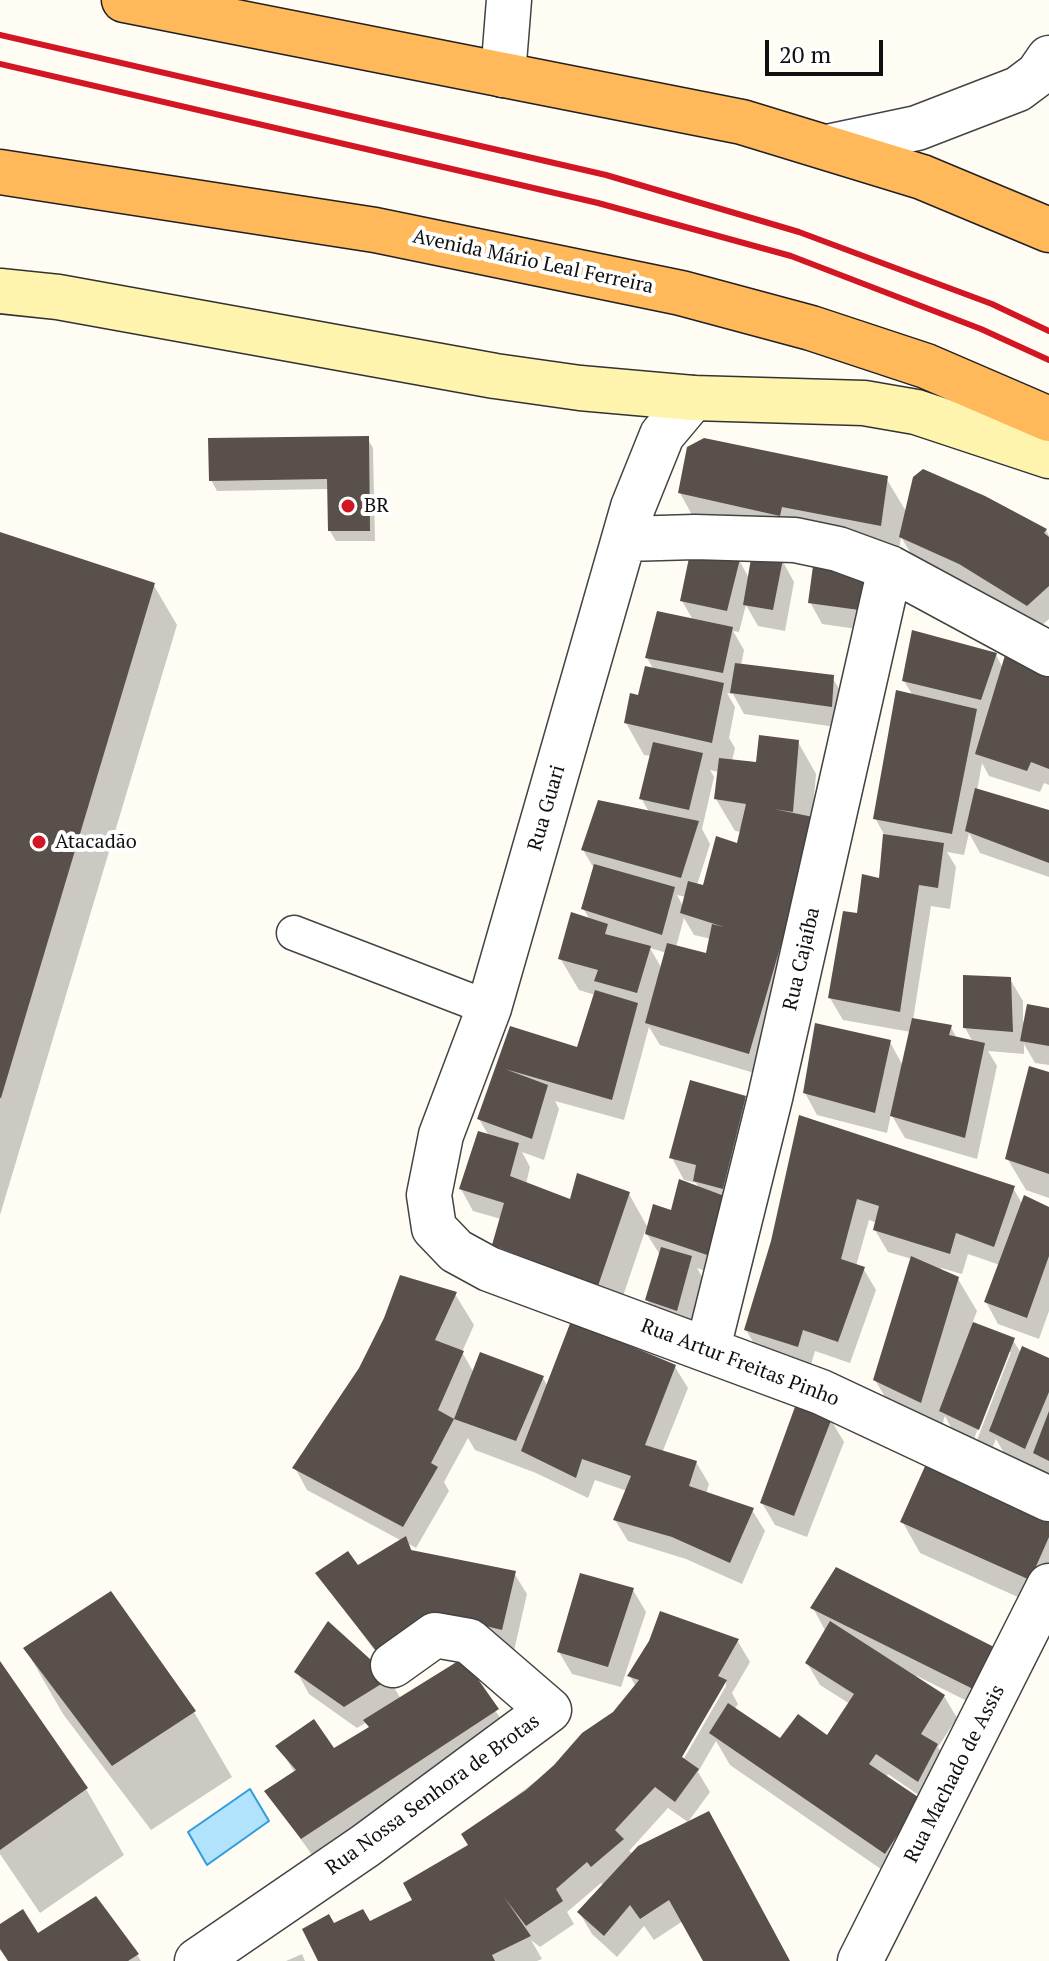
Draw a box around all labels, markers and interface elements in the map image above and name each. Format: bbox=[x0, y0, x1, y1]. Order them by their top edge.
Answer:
scale bar bbox=[769, 24, 887, 74]
text: 20 m bbox=[779, 38, 831, 70]
street label: Avenida Mário Leal Ferreira bbox=[411, 225, 655, 299]
place label: BR bbox=[364, 494, 389, 518]
marker: BR bbox=[339, 497, 357, 515]
street label: Rua Guari bbox=[523, 762, 571, 854]
place label: Atacadão bbox=[55, 830, 137, 854]
marker: Atacadão bbox=[30, 833, 48, 851]
street label: Rua Cajaíba bbox=[778, 905, 826, 1013]
street label: Rua Artur Freitas Pinho bbox=[638, 1314, 842, 1412]
street label: Rua Machado de Assis bbox=[900, 1681, 1010, 1867]
street label: Rua Nossa Senhora de Brotas bbox=[321, 1709, 545, 1881]

